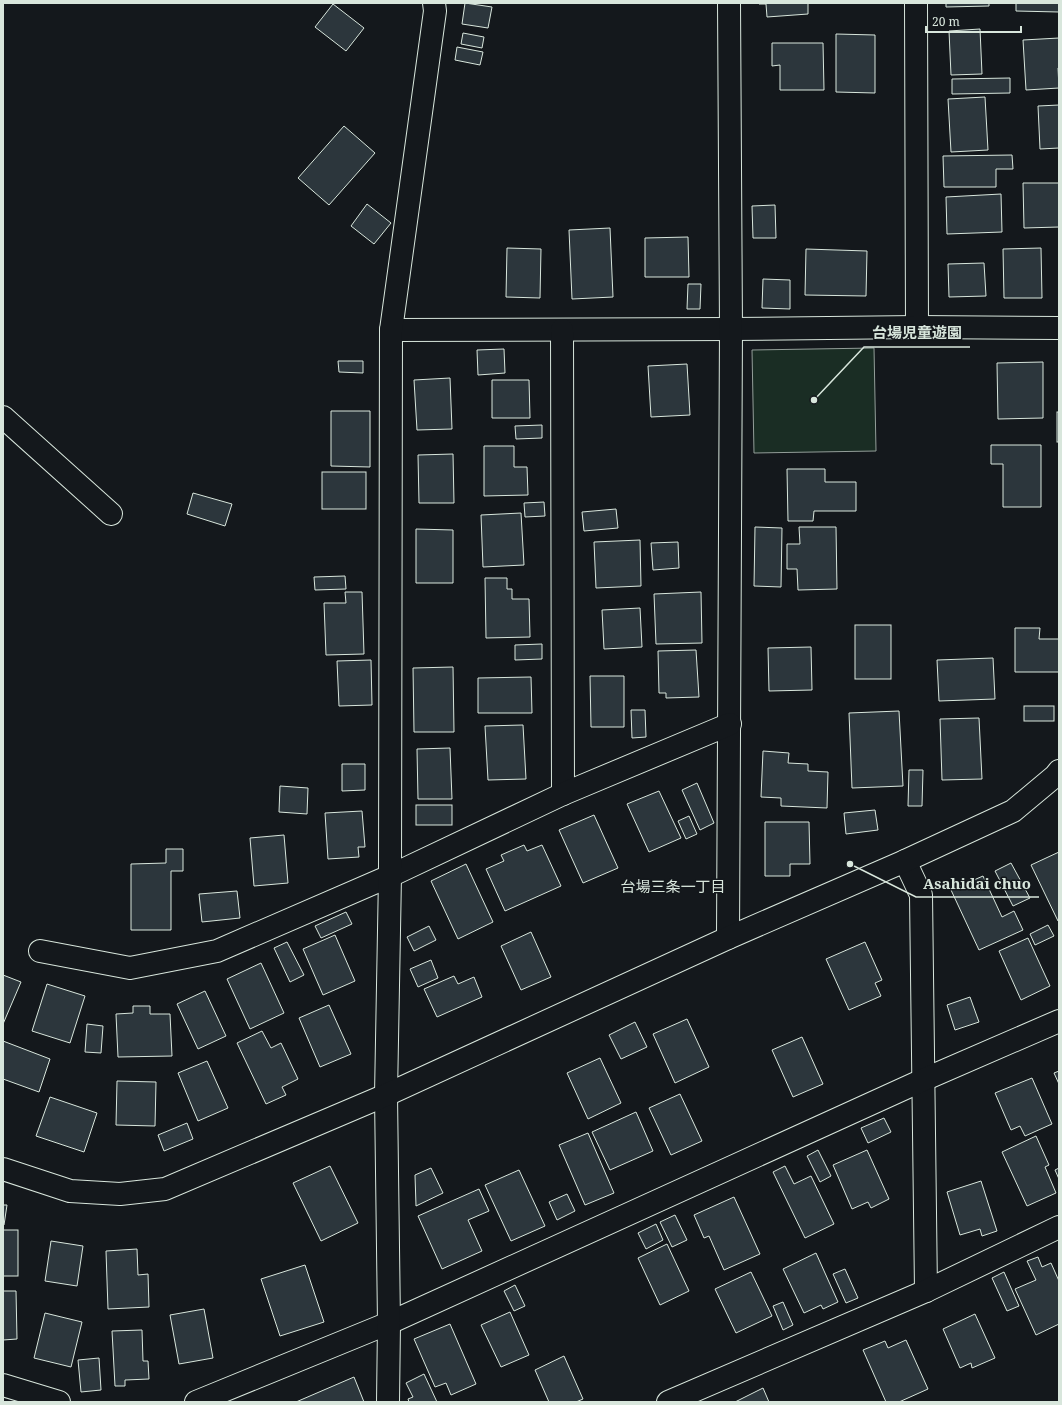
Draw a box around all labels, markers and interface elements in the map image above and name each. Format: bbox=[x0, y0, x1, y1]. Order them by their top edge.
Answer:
scale bar bbox=[926, 8, 1021, 34]
text: 20 m bbox=[932, 13, 960, 30]
callout: 台場児童遊園 bbox=[864, 320, 970, 347]
text: 台場児童遊園 bbox=[872, 322, 962, 342]
callout: Asahidai chuo bbox=[916, 870, 1039, 897]
text: Asahidai chuo bbox=[923, 873, 1031, 893]
district label: 台場三条一丁目 bbox=[620, 876, 726, 896]

